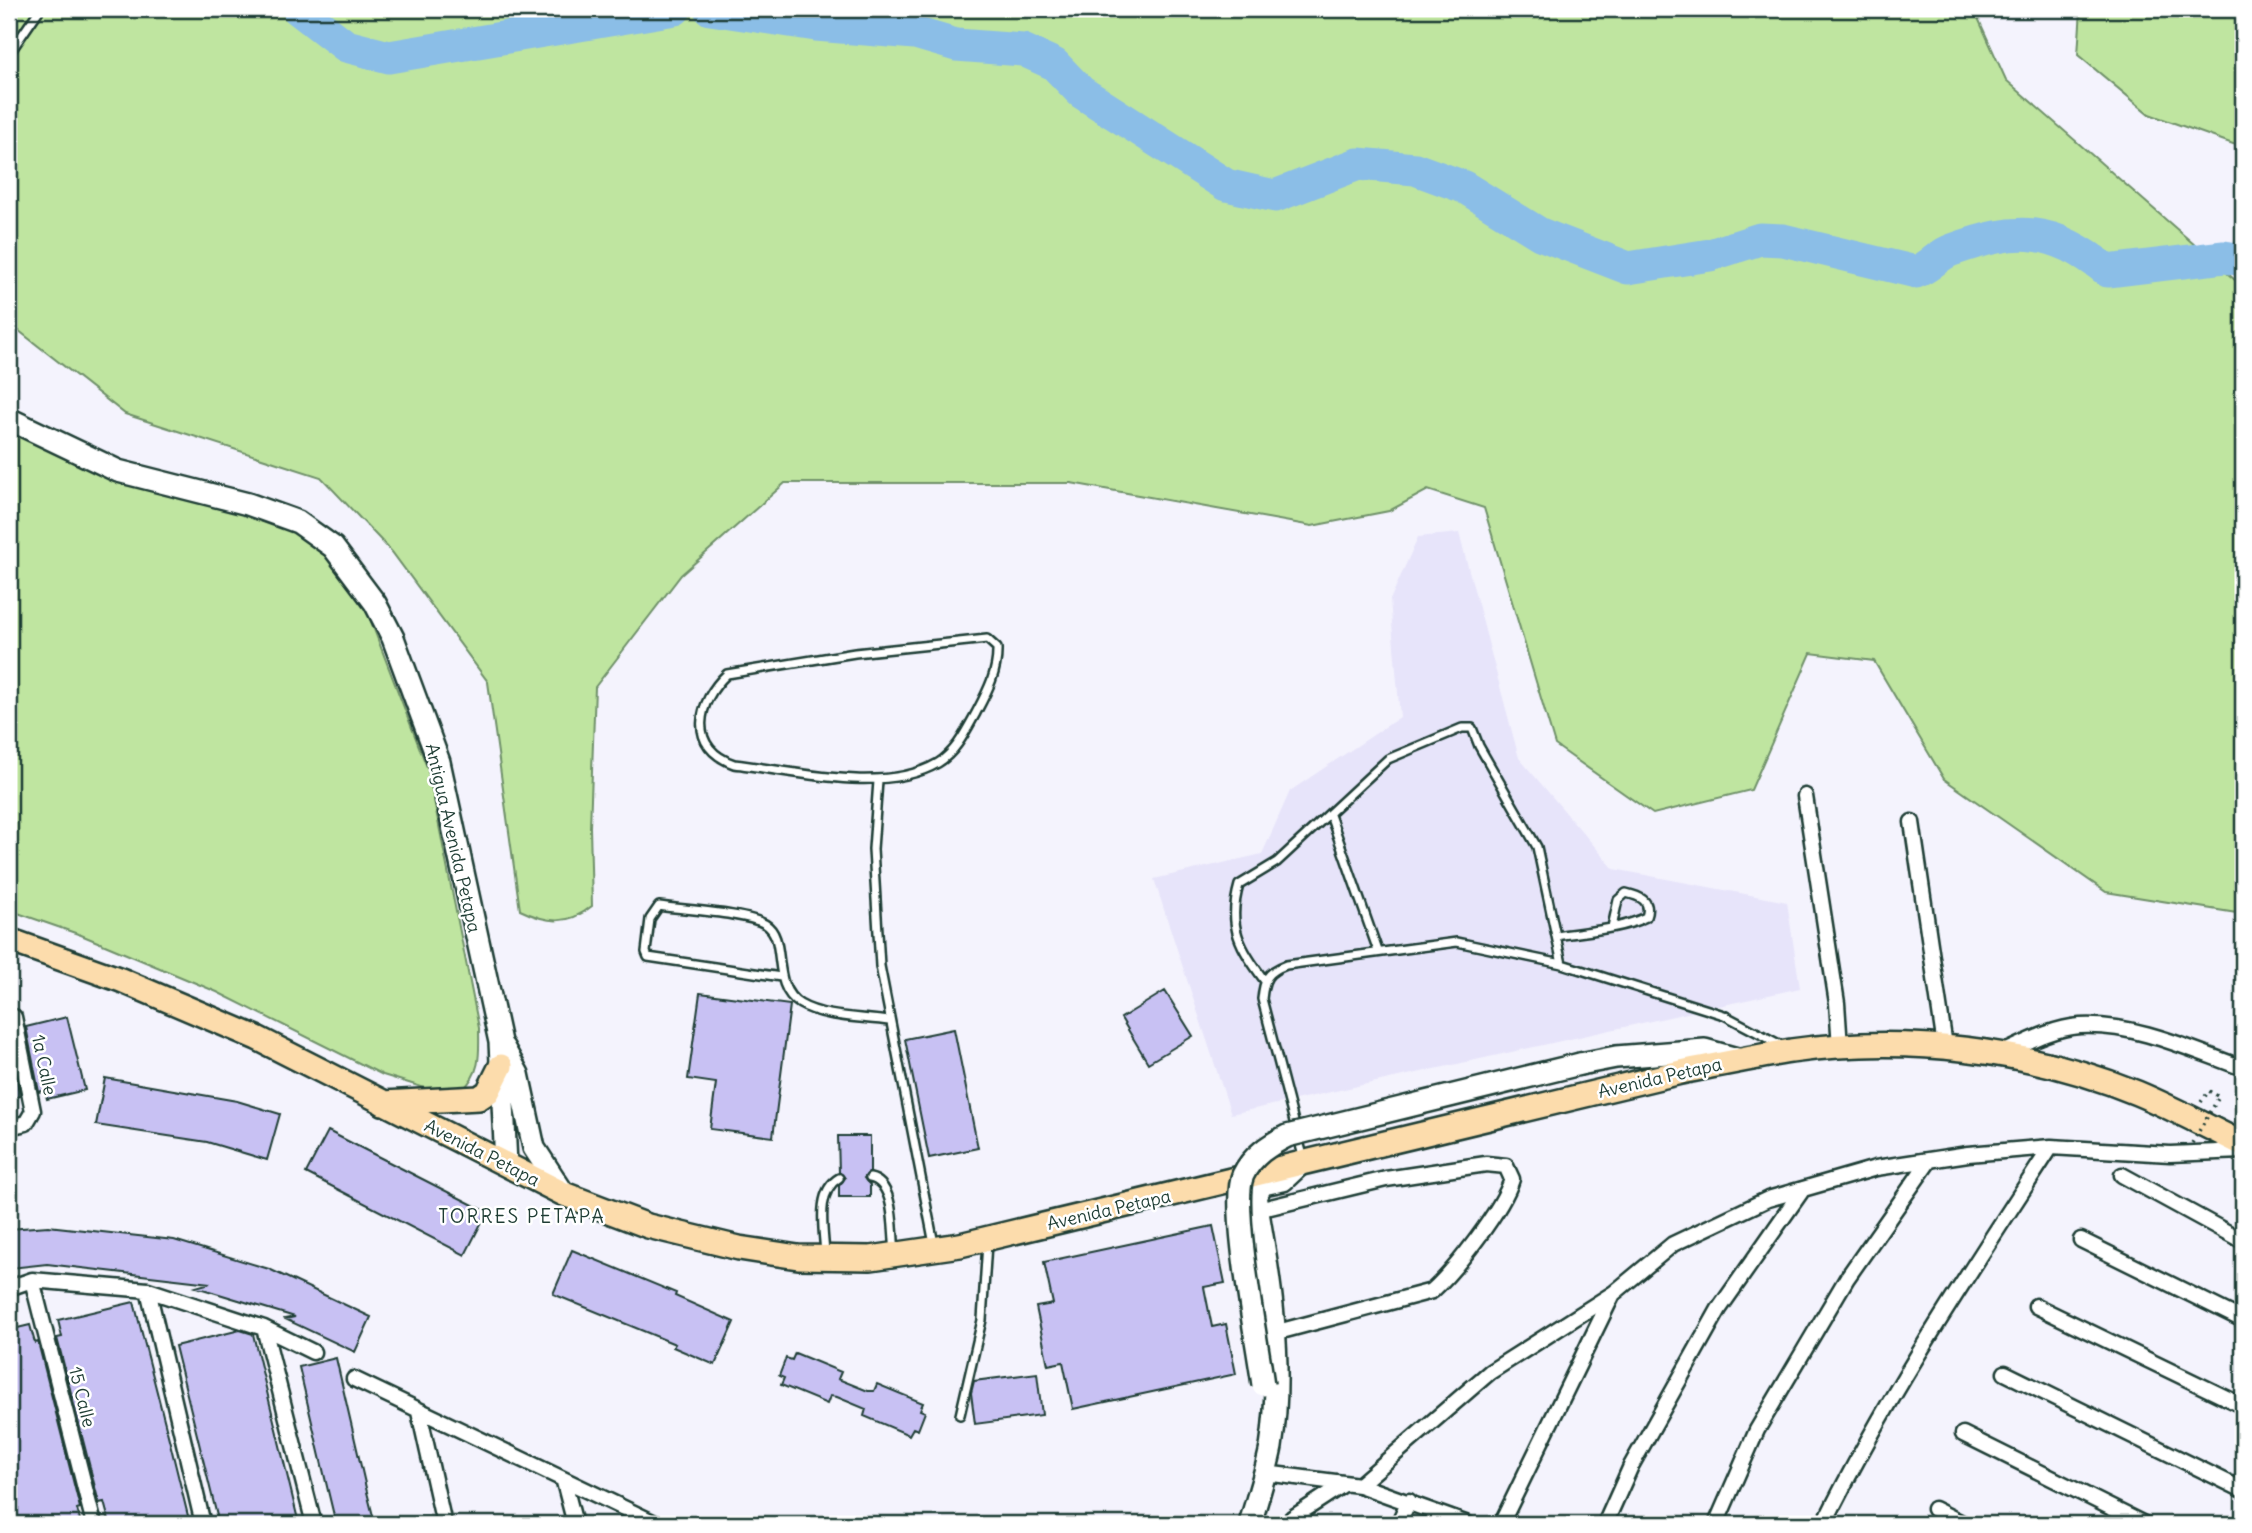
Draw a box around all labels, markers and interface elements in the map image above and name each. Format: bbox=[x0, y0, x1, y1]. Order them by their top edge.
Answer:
street label: Antigua Avenida Petapa bbox=[421, 741, 486, 935]
street label: 1a Calle bbox=[27, 1032, 62, 1097]
street label: Avenida Petapa bbox=[1596, 1052, 1724, 1103]
street label: Avenida Petapa bbox=[421, 1114, 544, 1191]
street label: Avenida Petapa bbox=[1045, 1184, 1173, 1235]
district label: TORRES PETAPA bbox=[438, 1204, 606, 1228]
street label: 15 Calle bbox=[64, 1364, 101, 1430]

